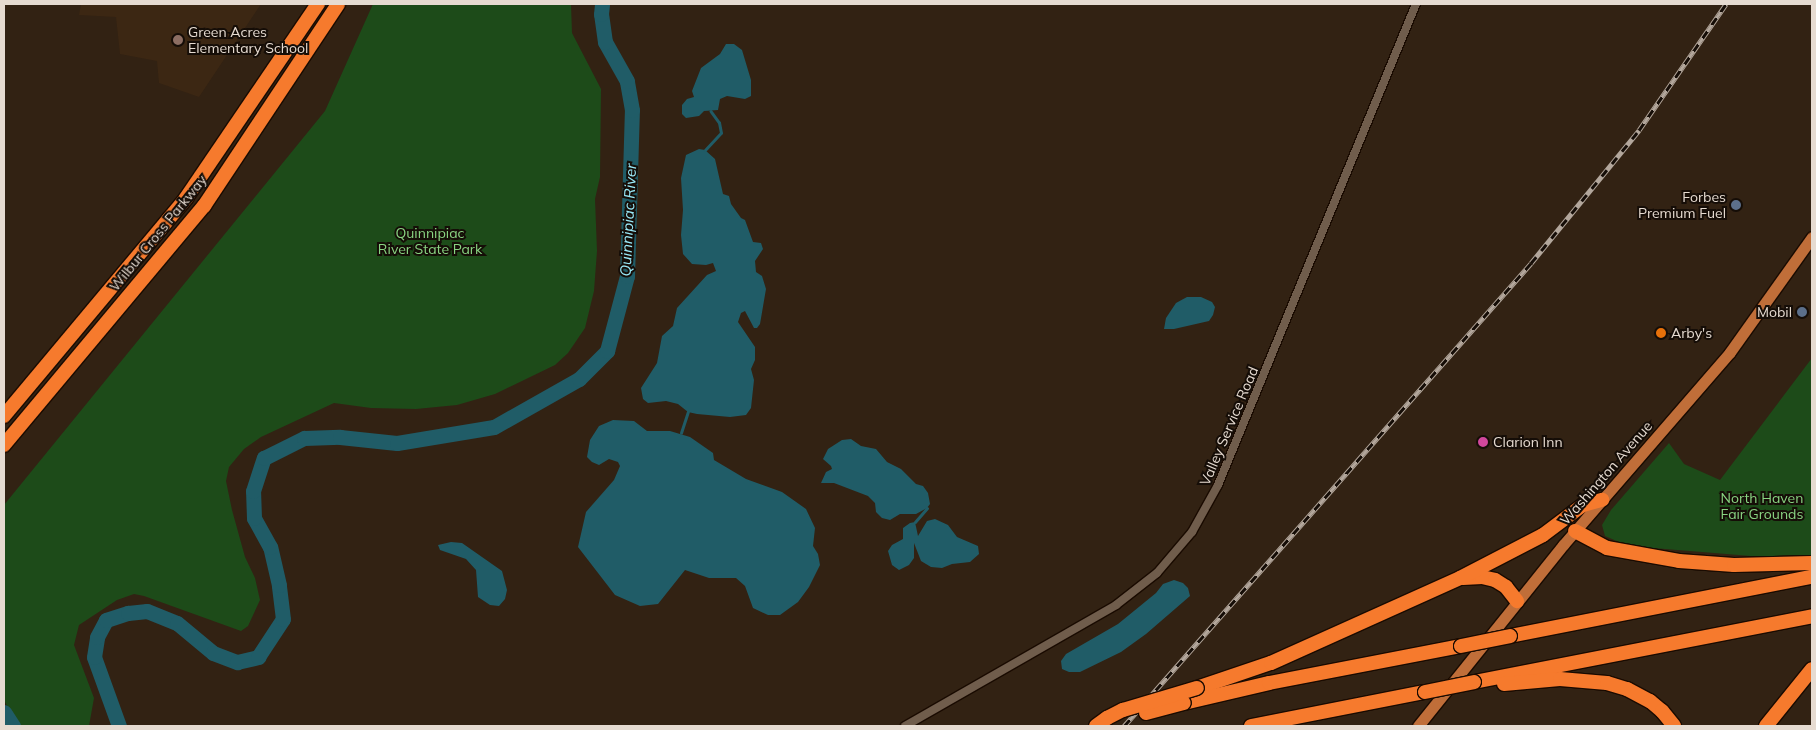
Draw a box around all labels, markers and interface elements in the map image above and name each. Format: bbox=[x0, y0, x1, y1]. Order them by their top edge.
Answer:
place label: Green Acres Elementary School bbox=[188, 24, 308, 56]
marker: Green Acres Elementary School bbox=[172, 34, 184, 46]
water label: Quinnipiac River bbox=[616, 163, 640, 277]
street label: Wilbur Cross Parkway bbox=[106, 172, 210, 294]
place label: Forbes Premium Fuel bbox=[1638, 189, 1726, 222]
marker: Forbes Premium Fuel bbox=[1730, 199, 1742, 211]
park label: Quinnipiac River State Park bbox=[378, 225, 482, 258]
place label: Mobil bbox=[1757, 304, 1792, 320]
marker: Mobil bbox=[1796, 306, 1808, 318]
place label: Arby's bbox=[1671, 325, 1712, 341]
marker: Arby's bbox=[1655, 327, 1667, 339]
street label: Valley Service Road bbox=[1196, 364, 1262, 488]
street label: Washington Avenue bbox=[1556, 418, 1656, 528]
place label: Clarion Inn bbox=[1493, 434, 1563, 450]
marker: Clarion Inn bbox=[1477, 436, 1489, 448]
park label: North Haven Fair Grounds bbox=[1721, 490, 1803, 522]

